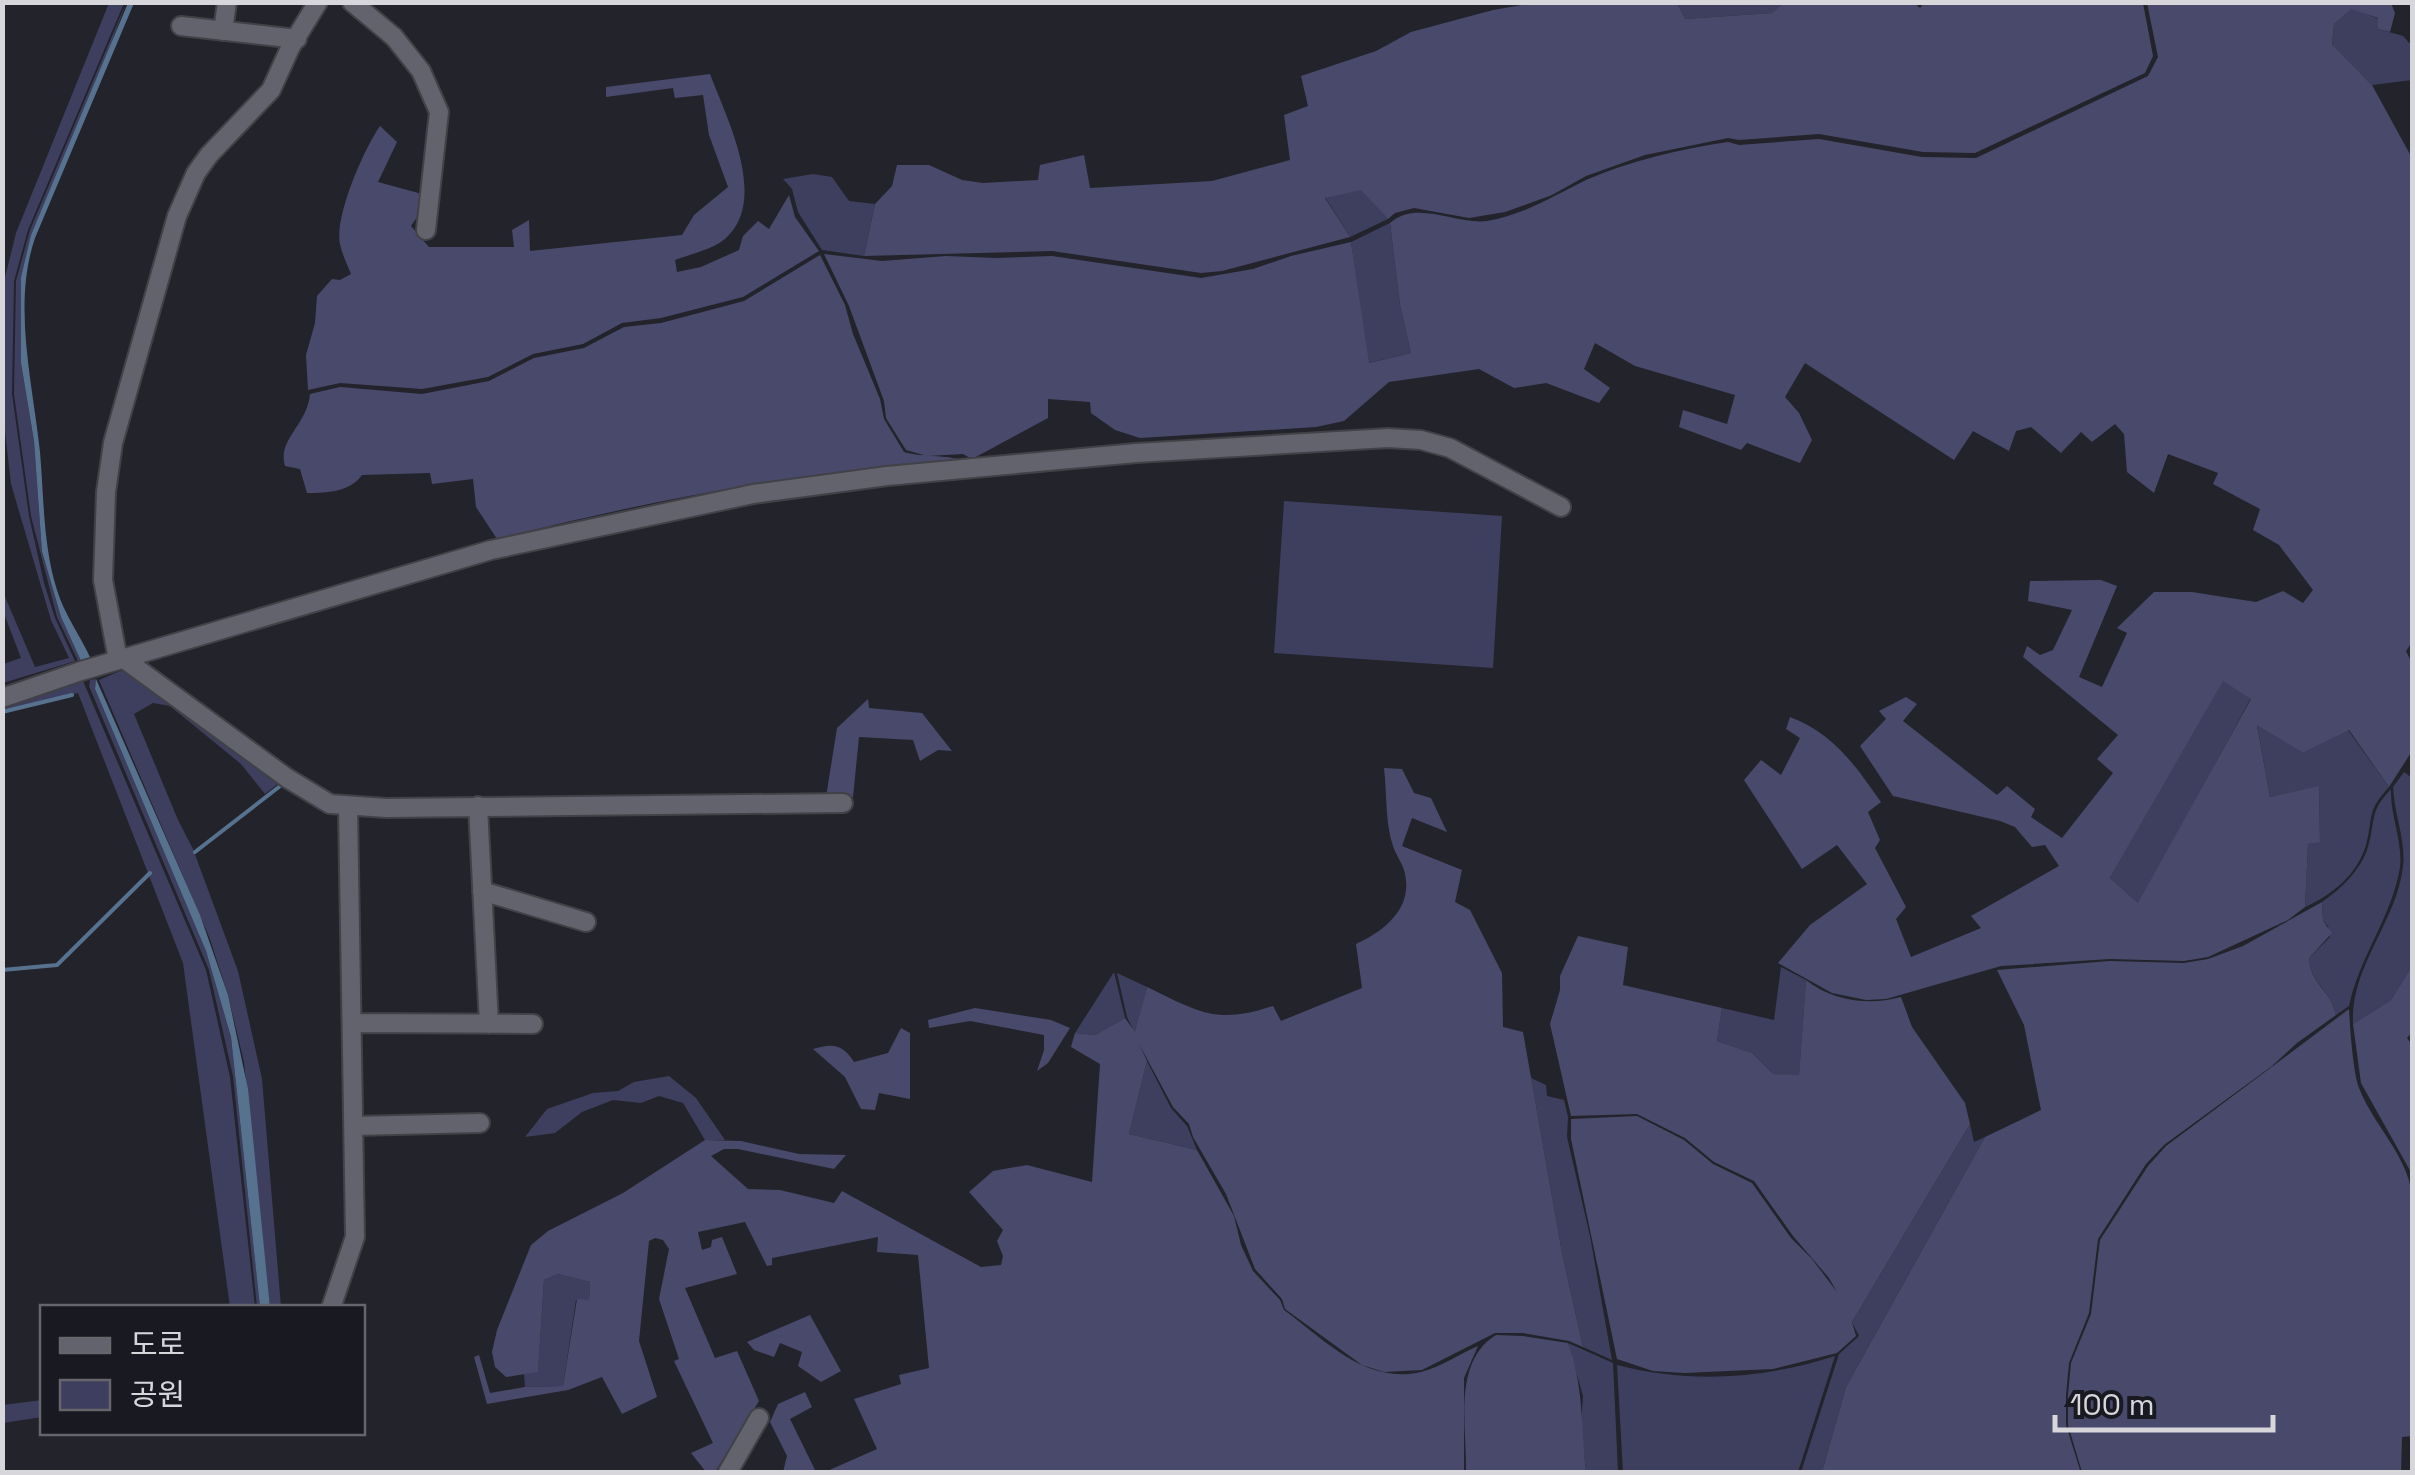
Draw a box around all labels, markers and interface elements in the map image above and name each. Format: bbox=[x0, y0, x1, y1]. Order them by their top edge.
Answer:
legend bbox=[40, 1305, 365, 1435]
text: 도로 bbox=[130, 1325, 185, 1364]
scale bar bbox=[2055, 1370, 2272, 1432]
text: 공원 bbox=[130, 1375, 185, 1414]
text: 100 m bbox=[2070, 1385, 2155, 1424]

